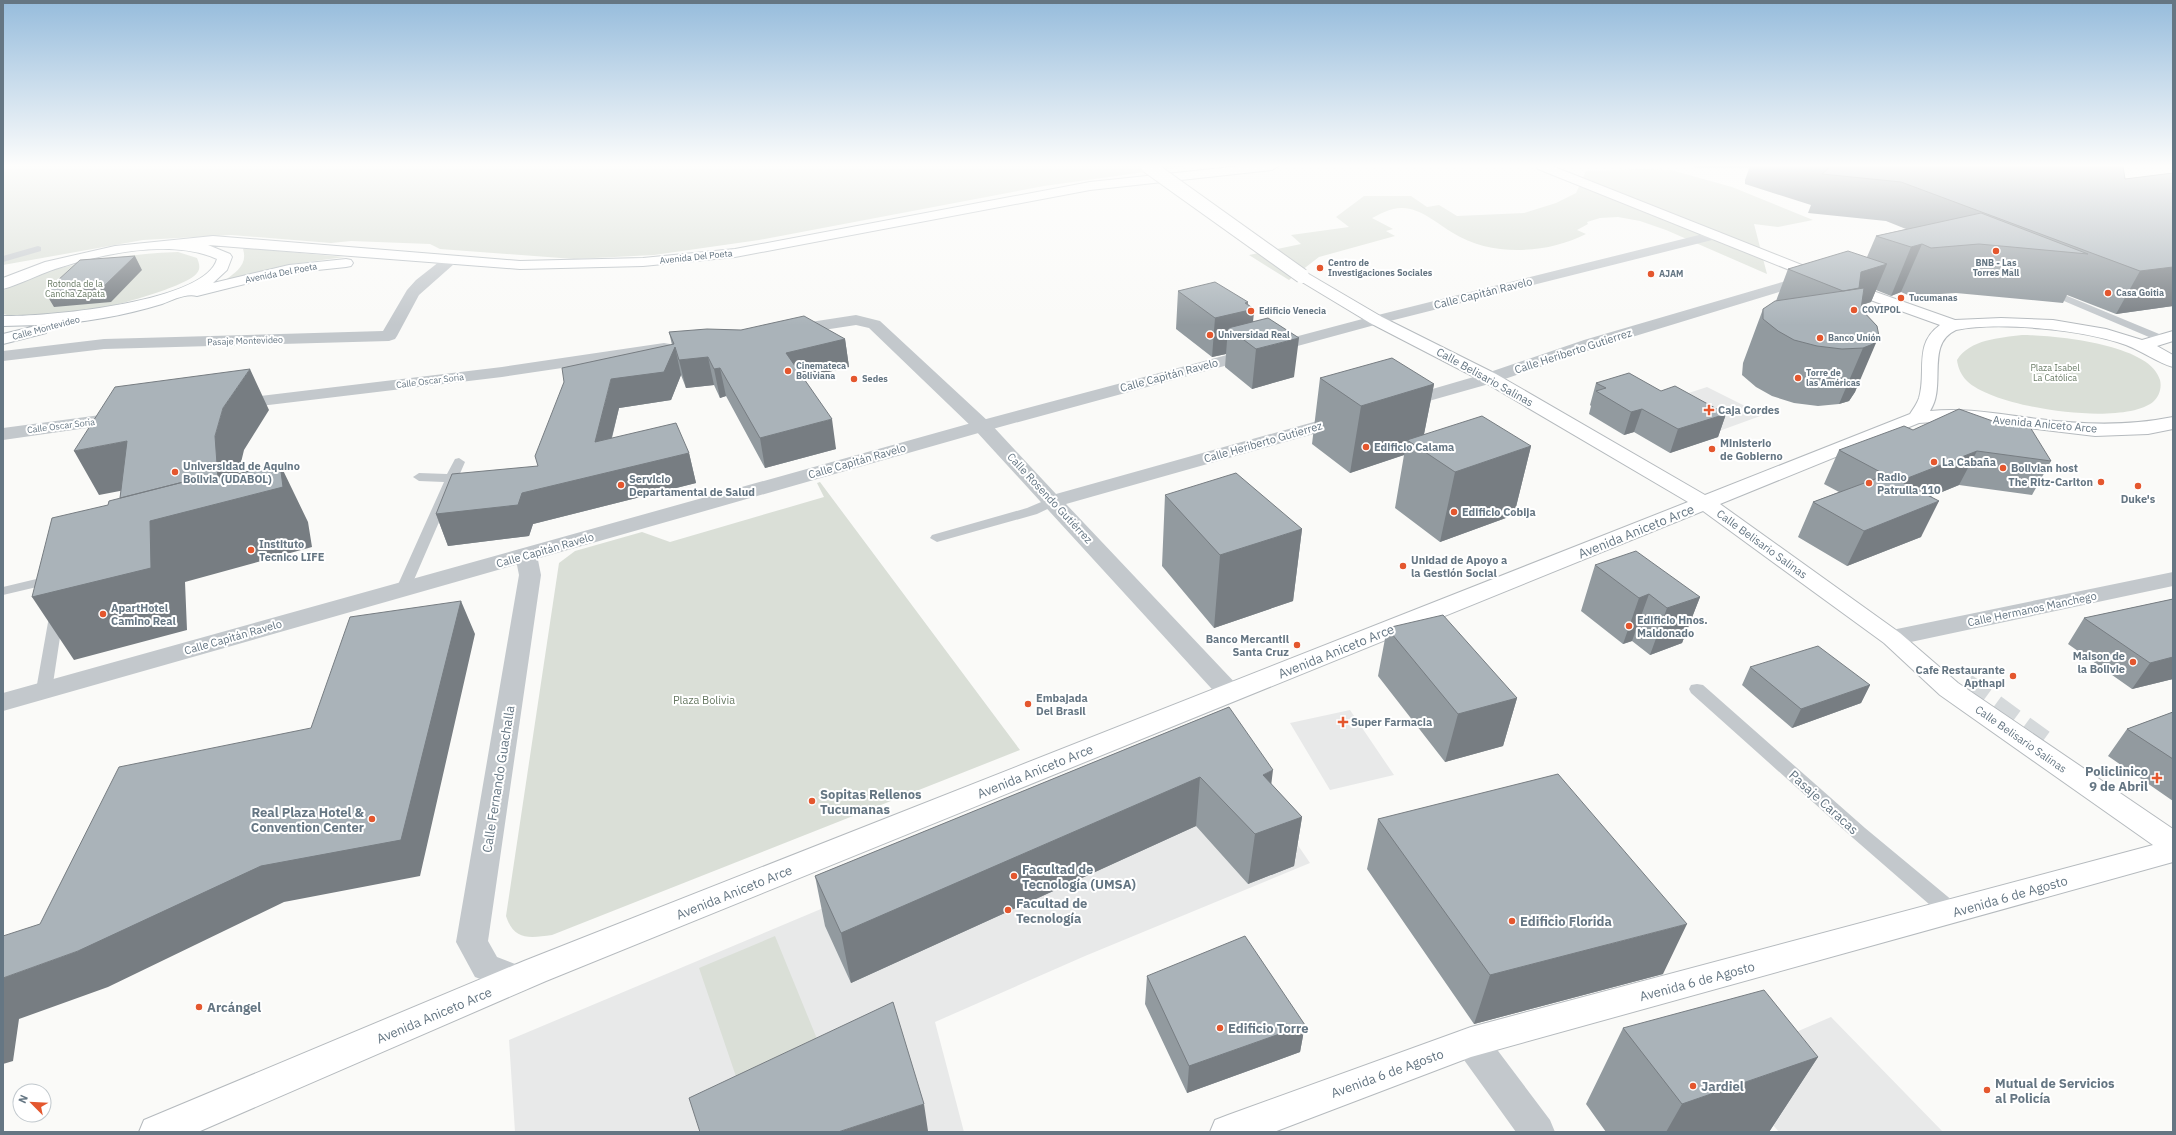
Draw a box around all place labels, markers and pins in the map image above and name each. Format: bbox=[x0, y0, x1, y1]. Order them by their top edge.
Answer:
marker: BNB - Las Torres Mall bbox=[1991, 246, 2001, 256]
place label: Centro de Investigaciones Sociales bbox=[1328, 257, 1433, 278]
place label: BNB - Las Torres Mall bbox=[1973, 257, 2020, 278]
marker: Centro de Investigaciones Sociales bbox=[1315, 263, 1325, 273]
place label: AJAM bbox=[1659, 268, 1683, 279]
marker: AJAM bbox=[1646, 269, 1656, 279]
place label: Casa Goitia bbox=[2116, 287, 2164, 298]
marker: Casa Goitia bbox=[2103, 288, 2113, 298]
place label: Tucumanas bbox=[1909, 292, 1958, 303]
marker: Tucumanas bbox=[1896, 293, 1906, 303]
place label: COVIPOL bbox=[1862, 304, 1901, 315]
place label: Edificio Venecia bbox=[1259, 305, 1326, 316]
marker: COVIPOL bbox=[1849, 305, 1859, 315]
marker: Edificio Venecia bbox=[1246, 306, 1256, 316]
place label: Universidad Real bbox=[1218, 329, 1290, 340]
marker: Universidad Real bbox=[1205, 330, 1215, 340]
place label: Banco Unión bbox=[1828, 332, 1881, 343]
marker: Banco Unión bbox=[1815, 333, 1825, 343]
place label: Cinemateca Boliviana bbox=[796, 360, 846, 381]
marker: Cinemateca Boliviana bbox=[783, 366, 793, 376]
place label: Torre de las Américas bbox=[1806, 367, 1861, 388]
place label: Sedes bbox=[862, 373, 888, 384]
marker: Torre de las Américas bbox=[1793, 373, 1803, 383]
marker: Sedes bbox=[849, 374, 859, 384]
place label: Caja Cordes bbox=[1718, 403, 1780, 417]
marker: Caja Cordes bbox=[1703, 404, 1715, 416]
place label: Ministerio de Gobierno bbox=[1720, 436, 1783, 463]
place label: Edificio Calama bbox=[1374, 440, 1454, 454]
marker: Edificio Calama bbox=[1361, 442, 1371, 452]
marker: Ministerio de Gobierno bbox=[1707, 444, 1717, 454]
place label: La Cabaña bbox=[1942, 455, 1996, 469]
marker: La Cabaña bbox=[1929, 457, 1939, 467]
place label: Universidad de Aquino Bolivia (UDABOL) bbox=[183, 459, 300, 486]
place label: Bolivian host bbox=[2011, 461, 2078, 475]
marker: Bolivian host bbox=[1998, 463, 2008, 473]
marker: Universidad de Aquino Bolivia (UDABOL) bbox=[170, 467, 180, 477]
place label: Radio Patrulla 110 bbox=[1877, 470, 1941, 497]
place label: Servicio Departamental de Salud bbox=[629, 472, 755, 499]
place label: The Ritz-Carlton bbox=[2008, 475, 2093, 489]
marker: The Ritz-Carlton bbox=[2096, 477, 2106, 487]
marker: Radio Patrulla 110 bbox=[1864, 478, 1874, 488]
marker: Servicio Departamental de Salud bbox=[616, 480, 626, 490]
marker: Duke's bbox=[2133, 481, 2143, 491]
place label: Duke's bbox=[2121, 492, 2156, 506]
place label: Edificio Cobija bbox=[1462, 505, 1536, 519]
marker: Edificio Cobija bbox=[1449, 507, 1459, 517]
place label: Instituto Tecnico LIFE bbox=[259, 537, 325, 564]
marker: Instituto Tecnico LIFE bbox=[246, 545, 256, 555]
place label: Unidad de Apoyo a la Gestión Social bbox=[1411, 553, 1507, 580]
marker: Unidad de Apoyo a la Gestión Social bbox=[1398, 561, 1408, 571]
place label: ApartHotel Camino Real bbox=[111, 601, 176, 628]
marker: ApartHotel Camino Real bbox=[98, 609, 108, 619]
place label: Edificio Hnos. Maldonado bbox=[1637, 613, 1708, 640]
marker: Edificio Hnos. Maldonado bbox=[1624, 621, 1634, 631]
place label: Banco Mercantil Santa Cruz bbox=[1206, 632, 1290, 659]
marker: Banco Mercantil Santa Cruz bbox=[1292, 640, 1302, 650]
place label: Maison de la Bolivie bbox=[2073, 649, 2125, 676]
marker: Maison de la Bolivie bbox=[2128, 657, 2138, 667]
place label: Cafe Restaurante Apthapi bbox=[1916, 663, 2005, 690]
marker: Cafe Restaurante Apthapi bbox=[2008, 671, 2018, 681]
place label: Embajada Del Brasil bbox=[1036, 691, 1088, 718]
marker: Embajada Del Brasil bbox=[1023, 699, 1033, 709]
place label: Super Farmacia bbox=[1351, 715, 1432, 729]
marker: Super Farmacia bbox=[1338, 717, 1348, 727]
place label: Policlinico 9 de Abril bbox=[2085, 763, 2148, 795]
marker: Policlinico 9 de Abril bbox=[2151, 772, 2163, 784]
place label: Sopitas Rellenos Tucumanas bbox=[820, 786, 922, 818]
marker: Sopitas Rellenos Tucumanas bbox=[807, 796, 817, 806]
place label: Real Plaza Hotel & Convention Center bbox=[251, 804, 365, 836]
marker: Real Plaza Hotel & Convention Center bbox=[367, 814, 377, 824]
place label: Facultad de Tecnología (UMSA) bbox=[1022, 861, 1136, 893]
marker: Facultad de Tecnología (UMSA) bbox=[1009, 871, 1019, 881]
place label: Facultad de Tecnología bbox=[1016, 895, 1087, 927]
marker: Facultad de Tecnología bbox=[1003, 905, 1013, 915]
place label: Edificio Florida bbox=[1520, 913, 1612, 930]
marker: Edificio Florida bbox=[1507, 916, 1517, 926]
place label: Arcángel bbox=[207, 999, 261, 1016]
marker: Arcángel bbox=[194, 1002, 204, 1012]
place label: Edificio Torre bbox=[1228, 1020, 1308, 1037]
marker: Edificio Torre bbox=[1215, 1023, 1225, 1033]
place label: Mutual de Servicios al Policía bbox=[1995, 1075, 2115, 1107]
place label: Jardiel bbox=[1701, 1078, 1744, 1095]
marker: Jardiel bbox=[1688, 1081, 1698, 1091]
marker: Mutual de Servicios al Policía bbox=[1982, 1085, 1992, 1095]

